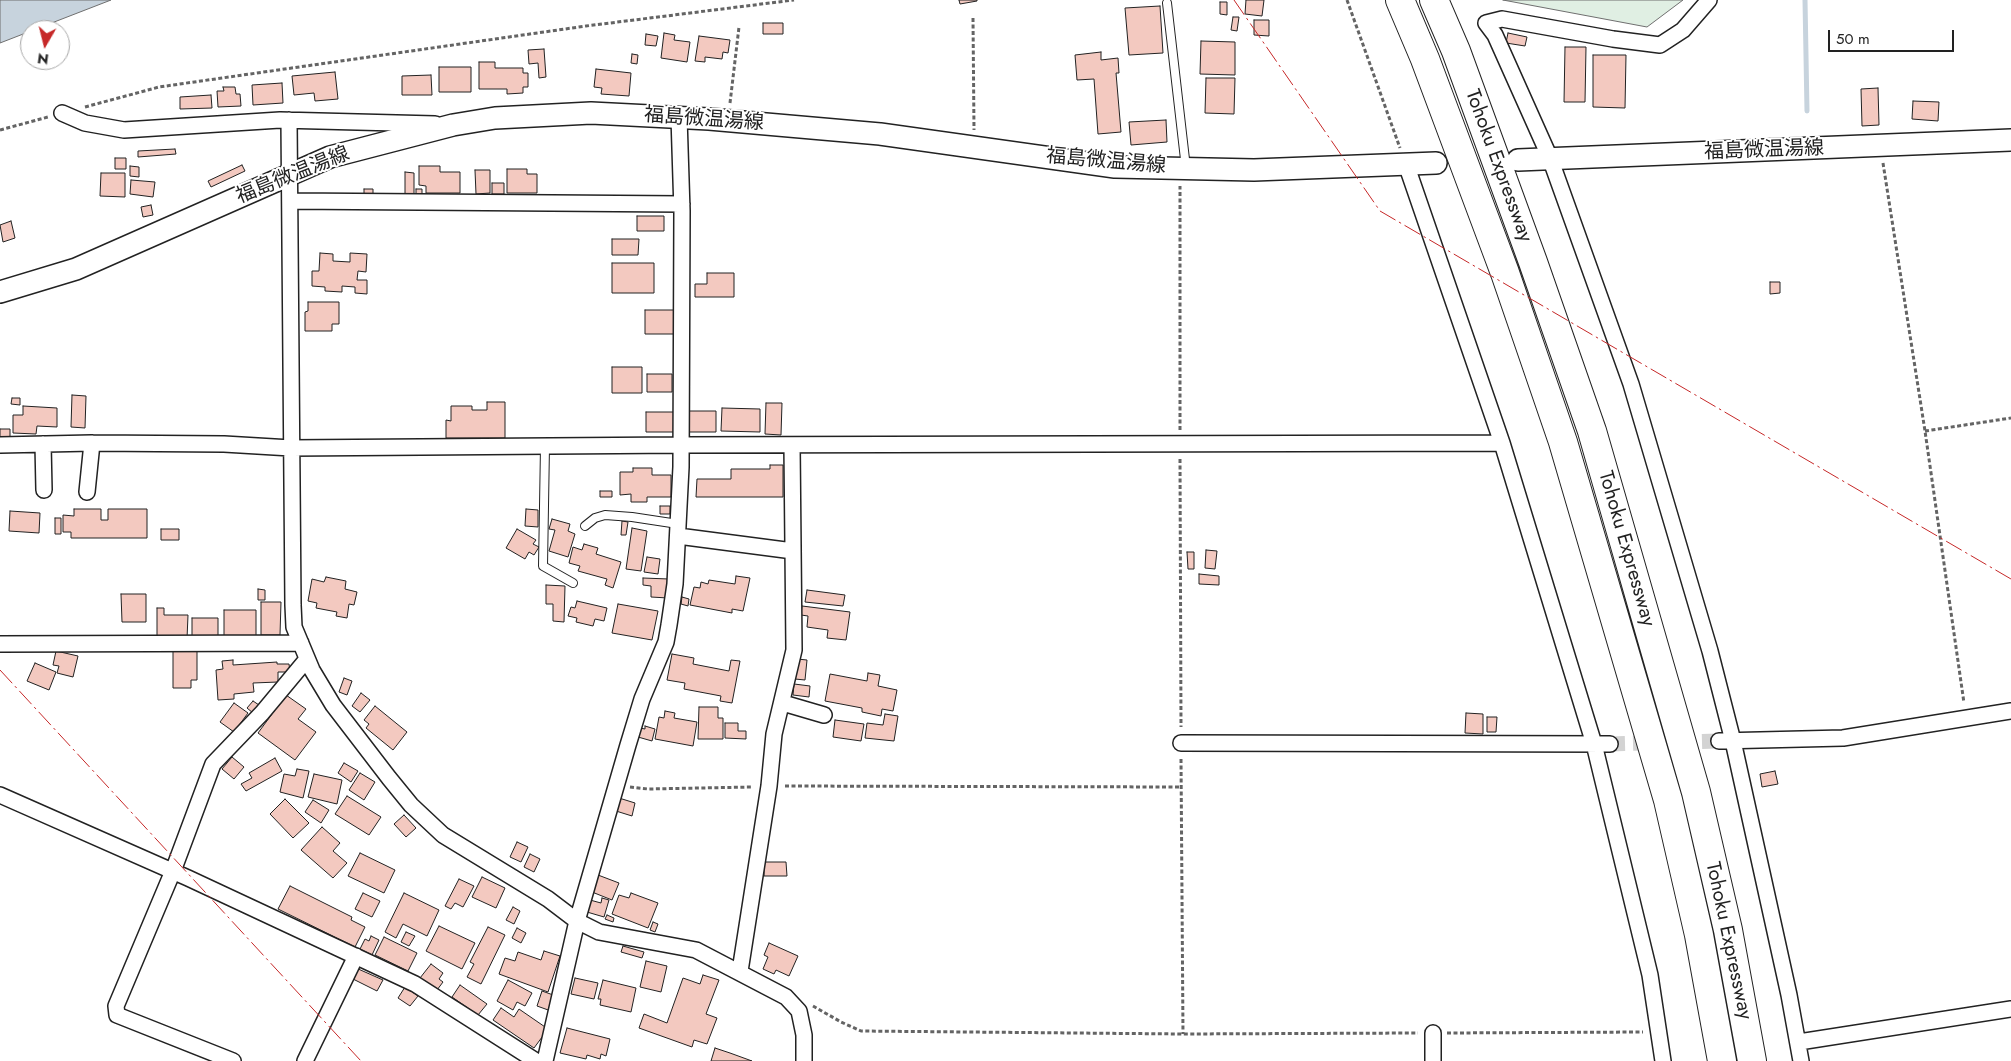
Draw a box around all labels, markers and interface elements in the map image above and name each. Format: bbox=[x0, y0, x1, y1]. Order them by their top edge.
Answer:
north arrow bbox=[20, 20, 70, 70]
scale bar bbox=[1831, 20, 1957, 52]
text: 50 m bbox=[1836, 28, 1870, 50]
text: N bbox=[36, 48, 50, 70]
street label: Tohoku Expressway bbox=[1459, 87, 1537, 245]
street label: 福島微温湯線 bbox=[643, 104, 765, 136]
street label: 福島微温湯線 bbox=[1704, 137, 1824, 165]
street label: 福島微温湯線 bbox=[233, 142, 353, 210]
street label: 福島微温湯線 bbox=[1045, 145, 1167, 179]
street label: Tohoku Expressway bbox=[1592, 469, 1660, 629]
street label: Tohoku Expressway bbox=[1700, 860, 1756, 1022]

